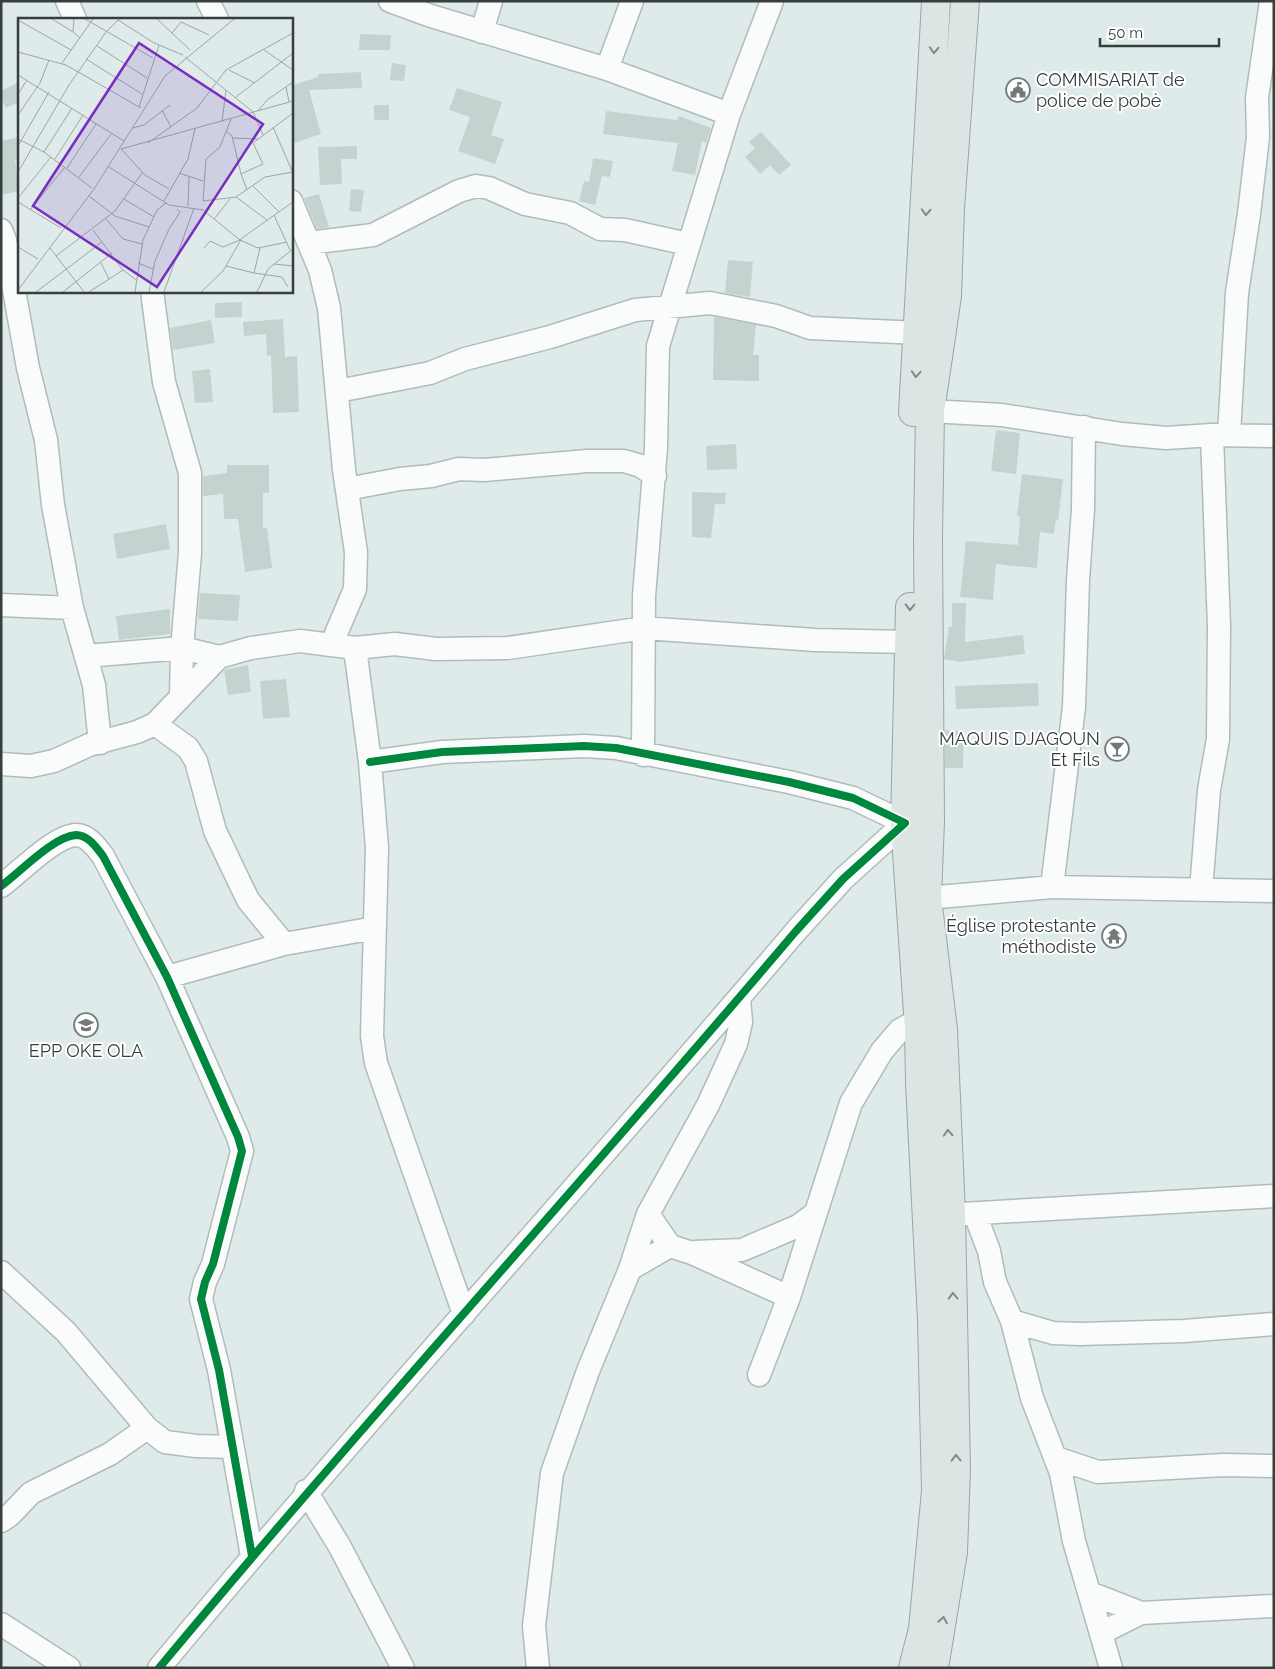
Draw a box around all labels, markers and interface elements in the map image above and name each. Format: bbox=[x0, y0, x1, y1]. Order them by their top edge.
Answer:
scale bar bbox=[1100, 15, 1219, 47]
inset map bbox=[18, 18, 292, 292]
text: 50 m bbox=[1108, 24, 1143, 42]
one-way arrow bbox=[929, 46, 939, 54]
place label: COMMISARIAT de police de pobè bbox=[1036, 69, 1185, 111]
public building icon: COMMISARIAT de police de pobè bbox=[1005, 77, 1031, 103]
one-way arrow bbox=[920, 208, 931, 216]
one-way arrow bbox=[911, 371, 922, 379]
one-way arrow bbox=[905, 604, 915, 611]
place label: MAQUIS DJAGOUN Et Fils bbox=[939, 728, 1100, 770]
bar icon: MAQUIS DJAGOUN Et Fils bbox=[1104, 736, 1130, 762]
place label: Église protestante méthodiste bbox=[946, 914, 1096, 957]
temple icon: Église protestante méthodiste bbox=[1101, 923, 1127, 949]
school or university icon: EPP OKE OLA bbox=[73, 1012, 99, 1038]
place label: EPP OKE OLA bbox=[29, 1040, 143, 1061]
one-way arrow bbox=[942, 1129, 953, 1137]
one-way arrow bbox=[948, 1291, 958, 1299]
one-way arrow bbox=[951, 1454, 961, 1462]
one-way arrow bbox=[937, 1615, 947, 1624]

